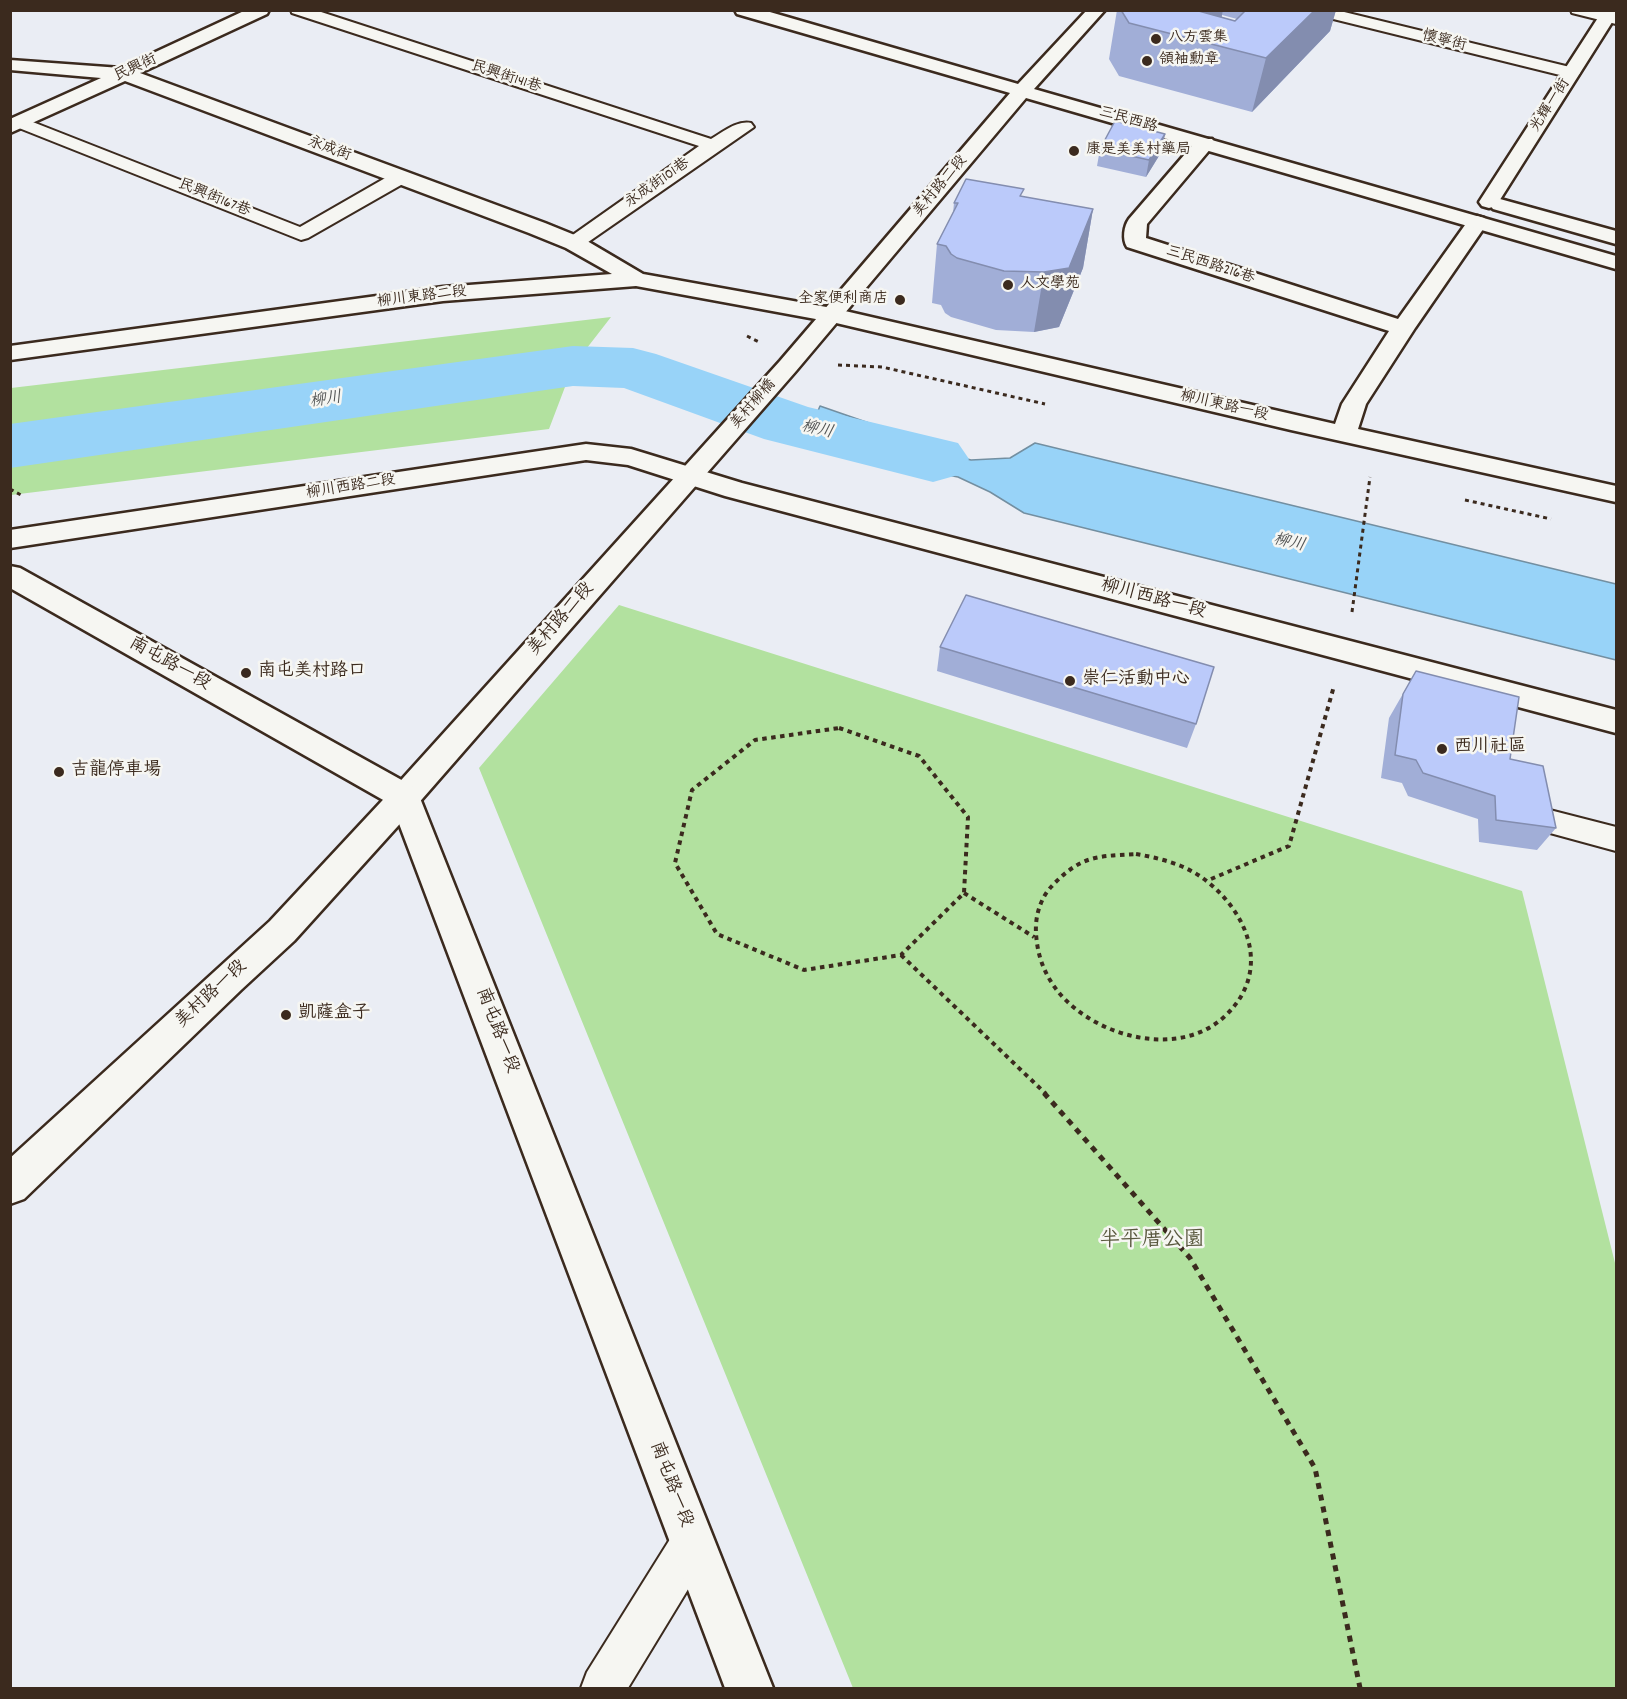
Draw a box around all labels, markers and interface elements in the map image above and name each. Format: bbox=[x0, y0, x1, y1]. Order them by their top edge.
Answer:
street label: 懷寧街 bbox=[1420, 28, 1468, 56]
place label: 八方雲集 bbox=[1168, 30, 1228, 48]
marker: 八方雲集 bbox=[1149, 32, 1163, 46]
street label: 民興街 bbox=[112, 51, 160, 87]
place label: 領袖勳章 bbox=[1159, 52, 1219, 70]
marker: 領袖勳章 bbox=[1140, 54, 1154, 68]
street label: 民興街141巷 bbox=[469, 58, 543, 98]
street label: 光輝一街 bbox=[1527, 76, 1575, 136]
street label: 三民西路 bbox=[1097, 104, 1159, 138]
street label: 永成街 bbox=[305, 134, 353, 166]
place label: 康是美美村藥局 bbox=[1086, 142, 1191, 160]
marker: 康是美美村藥局 bbox=[1067, 144, 1081, 158]
street label: 美村路二段 bbox=[910, 152, 972, 222]
street label: 永成街101巷 bbox=[622, 155, 694, 213]
street label: 民興街167巷 bbox=[175, 176, 253, 222]
street label: 三民西路216巷 bbox=[1163, 243, 1257, 289]
place label: 人文學苑 bbox=[1020, 276, 1080, 294]
marker: 人文學苑 bbox=[1001, 278, 1015, 292]
street label: 柳川東路二段 bbox=[376, 284, 468, 312]
place label: 全家便利商店 bbox=[798, 291, 888, 309]
marker: 全家便利商店 bbox=[893, 293, 907, 307]
street label: 美村柳橋 bbox=[728, 376, 780, 434]
street label: 柳川東路一段 bbox=[1178, 388, 1270, 426]
water label: 柳川 bbox=[309, 389, 343, 413]
water label: 柳川 bbox=[799, 418, 835, 444]
street label: 柳川西路二段 bbox=[305, 472, 397, 504]
water label: 柳川 bbox=[1271, 531, 1307, 557]
street label: 柳川西路一段 bbox=[1098, 576, 1208, 624]
street label: 美村路二段 bbox=[524, 579, 600, 661]
street label: 南屯路一段 bbox=[124, 634, 214, 696]
place label: 南屯美村路口 bbox=[258, 662, 366, 684]
marker: 南屯美村路口 bbox=[239, 666, 253, 680]
place label: 崇仁活動中心 bbox=[1082, 670, 1190, 692]
marker: 崇仁活動中心 bbox=[1063, 674, 1077, 688]
place label: 西川社區 bbox=[1454, 738, 1526, 760]
marker: 西川社區 bbox=[1435, 742, 1449, 756]
place label: 吉龍停車場 bbox=[71, 761, 161, 783]
marker: 吉龍停車場 bbox=[52, 765, 66, 779]
street label: 美村路一段 bbox=[172, 956, 252, 1034]
street label: 南屯路一段 bbox=[470, 985, 522, 1077]
place label: 凱薩盒子 bbox=[298, 1004, 370, 1026]
marker: 凱薩盒子 bbox=[279, 1008, 293, 1022]
park label: 半平厝公園 bbox=[1100, 1229, 1204, 1255]
street label: 南屯路一段 bbox=[644, 1439, 696, 1531]

